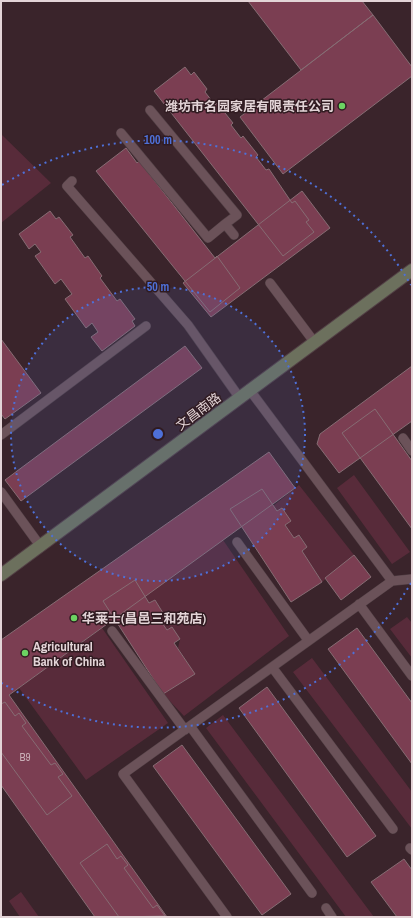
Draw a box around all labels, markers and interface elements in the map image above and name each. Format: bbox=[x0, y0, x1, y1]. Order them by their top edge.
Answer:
place label: 潍坊市名园家居有限责任公司 bbox=[165, 98, 334, 115]
marker: 潍坊市名园家居有限责任公司 bbox=[337, 101, 347, 111]
text: 100 m bbox=[144, 132, 172, 148]
text: 50 m bbox=[147, 279, 169, 295]
street label: 文昌南路 bbox=[172, 389, 224, 434]
centre of rings bbox=[151, 427, 165, 441]
place label: 华莱士(昌邑三和苑店) bbox=[82, 610, 207, 627]
marker: 华莱士(昌邑三和苑店) bbox=[69, 613, 79, 623]
place label: Agricultural Bank of China bbox=[33, 638, 105, 670]
marker: Agricultural Bank of China bbox=[20, 648, 30, 658]
house number: B9 bbox=[19, 750, 31, 764]

